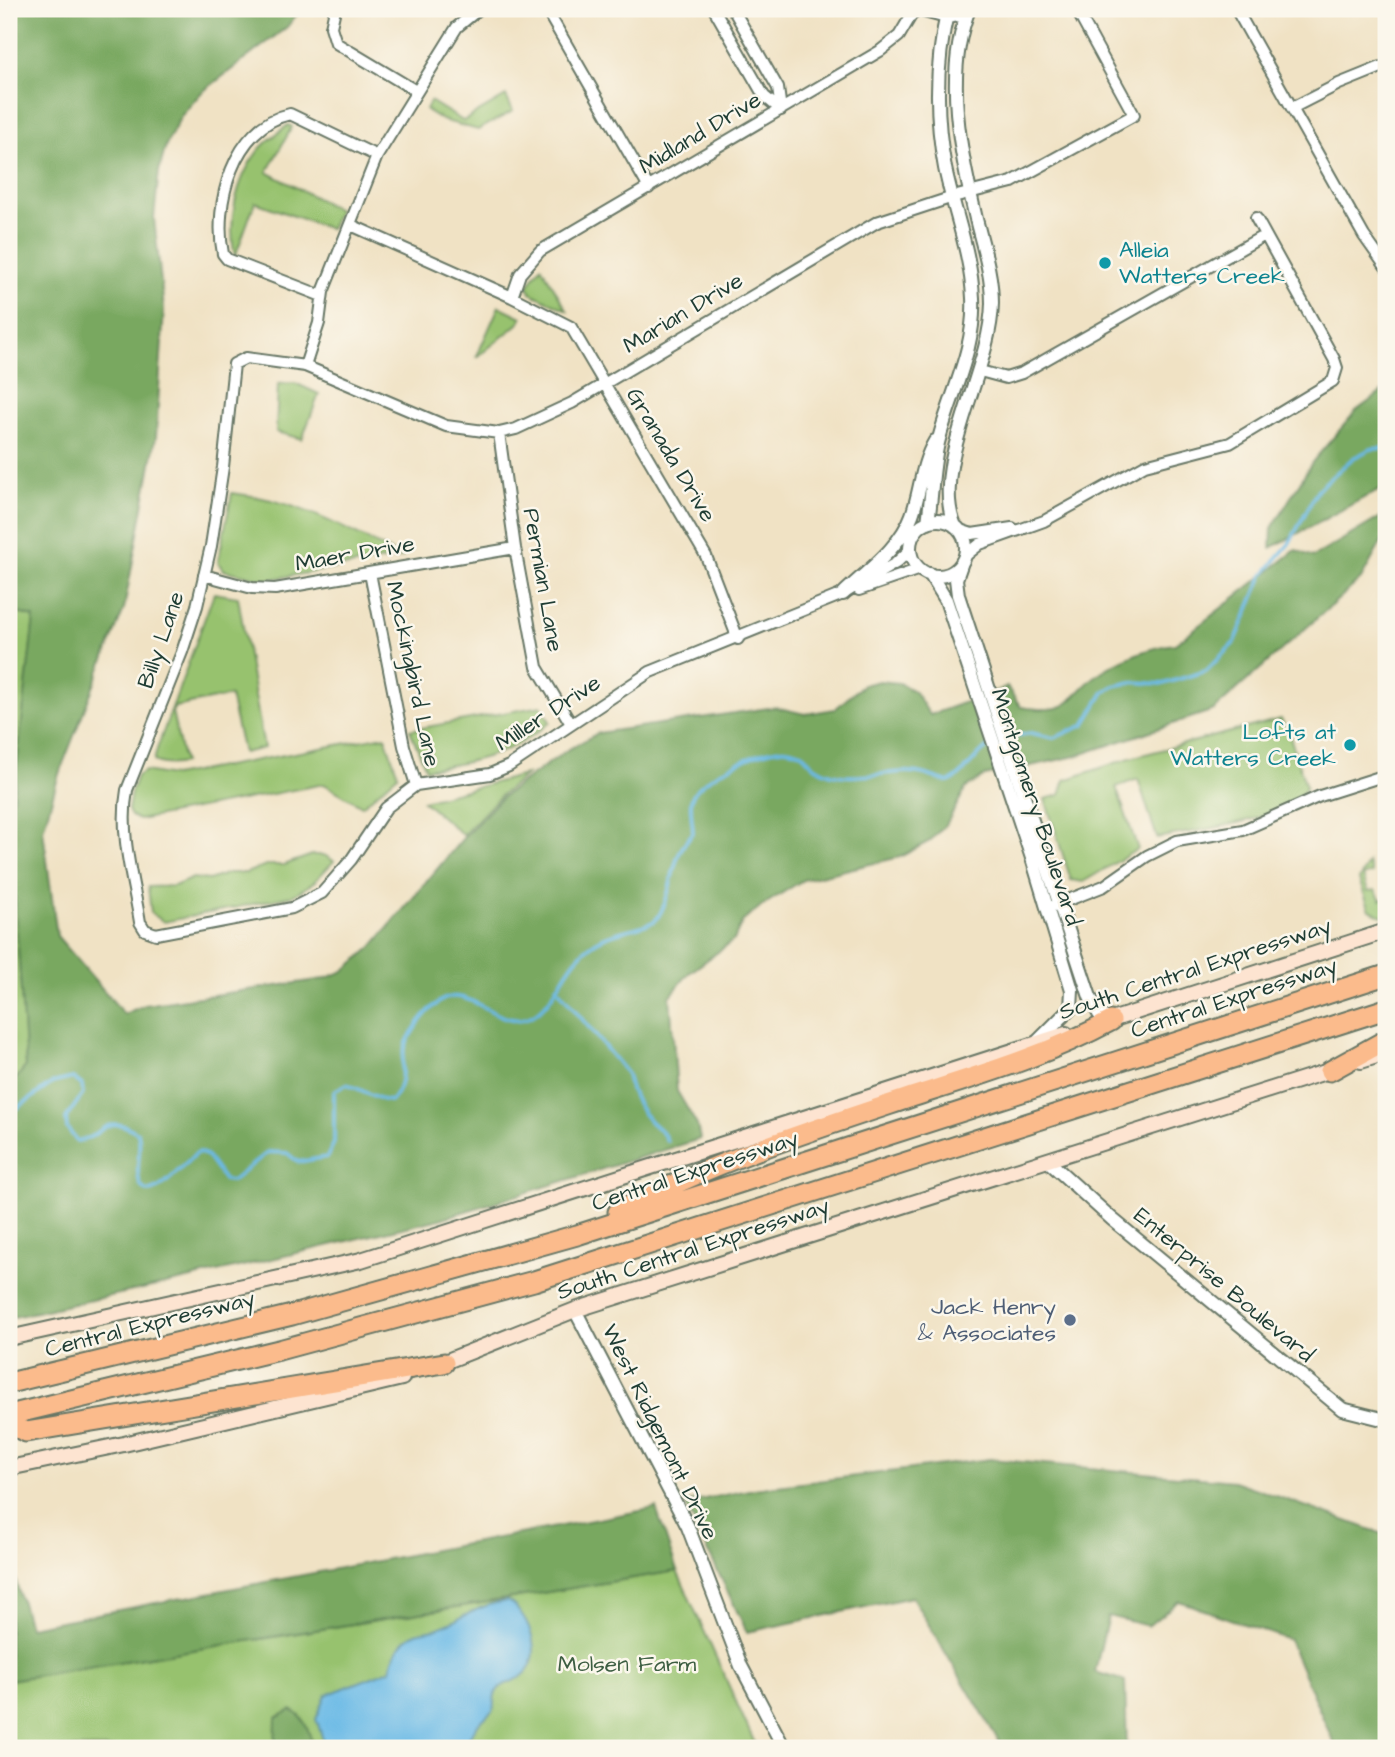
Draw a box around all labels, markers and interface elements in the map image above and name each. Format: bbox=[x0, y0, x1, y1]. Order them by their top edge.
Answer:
street label: Midland Drive bbox=[633, 84, 767, 182]
place label: Alleia Watters Creek bbox=[1119, 234, 1285, 292]
marker: Alleia Watters Creek bbox=[1097, 255, 1113, 271]
street label: Marian Drive bbox=[617, 265, 749, 361]
street label: Granada Drive bbox=[618, 382, 724, 528]
street label: Permian Lane bbox=[515, 506, 571, 654]
street label: Maer Drive bbox=[293, 528, 417, 580]
street label: Mockingbird Lane bbox=[377, 578, 448, 770]
street label: Billy Lane bbox=[130, 587, 193, 693]
street label: Miller Drive bbox=[489, 667, 607, 759]
street label: Montgomery Boulevard bbox=[982, 684, 1090, 930]
place label: Lofts at Watters Creek bbox=[1170, 716, 1337, 774]
marker: Lofts at Watters Creek bbox=[1342, 737, 1358, 753]
street label: South Central Expressway bbox=[1055, 912, 1335, 1026]
street label: Central Expressway bbox=[1127, 952, 1341, 1044]
street label: Central Expressway bbox=[588, 1122, 803, 1220]
street label: South Central Expressway bbox=[553, 1190, 834, 1309]
street label: Enterprise Boulevard bbox=[1127, 1200, 1321, 1370]
street label: Central Expressway bbox=[42, 1282, 259, 1367]
place label: Jack Henry & Associates bbox=[918, 1291, 1056, 1349]
marker: Jack Henry & Associates bbox=[1062, 1312, 1078, 1328]
street label: West Ridgemont Drive bbox=[593, 1319, 726, 1546]
park label: Molsen Farm bbox=[558, 1648, 696, 1680]

